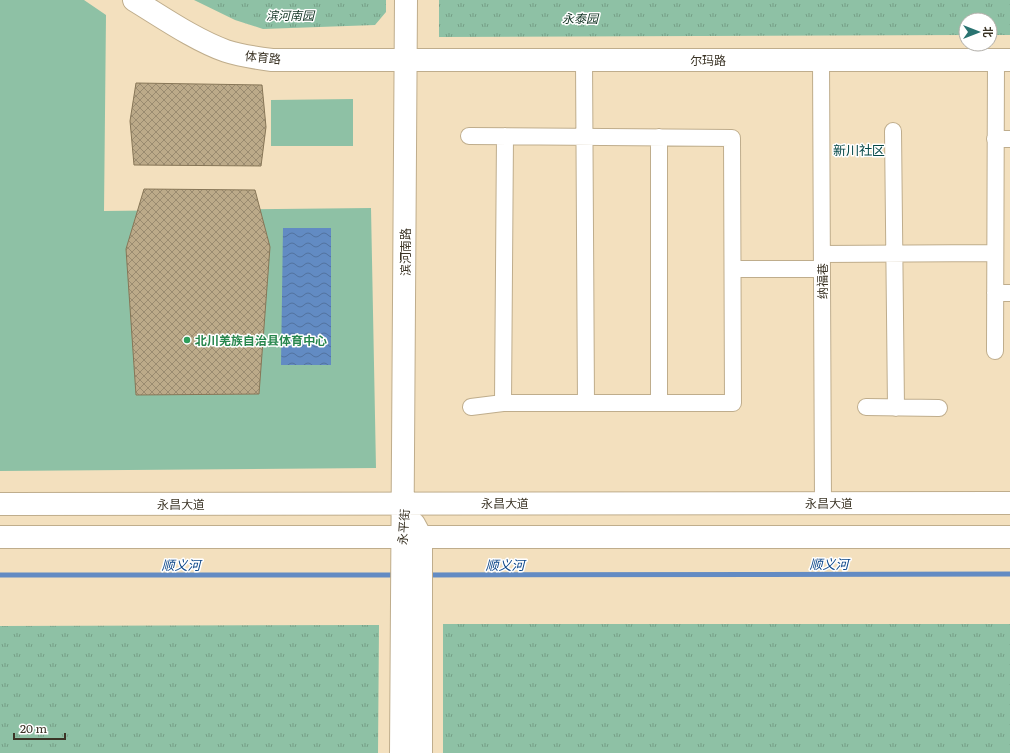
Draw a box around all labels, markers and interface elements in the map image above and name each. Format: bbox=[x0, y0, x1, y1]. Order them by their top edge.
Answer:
park label: 滨河南园 bbox=[266, 6, 316, 24]
park label: 永泰园 bbox=[562, 9, 600, 27]
north arrow bbox=[958, 12, 998, 52]
text: 北 bbox=[981, 27, 997, 38]
street label: 体育路 bbox=[244, 46, 282, 68]
street label: 尔玛路 bbox=[690, 51, 726, 69]
district label: 新川社区 bbox=[833, 140, 885, 159]
street label: 滨河南路 bbox=[396, 228, 414, 276]
street label: 纳福巷 bbox=[813, 263, 831, 299]
place label: 北川羌族自治县体育中心 bbox=[195, 331, 327, 349]
marker: 北川羌族自治县体育中心 bbox=[182, 335, 192, 345]
street label: 永昌大道 bbox=[481, 494, 529, 512]
street label: 永昌大道 bbox=[805, 494, 853, 512]
street label: 永昌大道 bbox=[157, 495, 205, 513]
street label: 永平街 bbox=[393, 508, 413, 546]
water label: 顺义河 bbox=[809, 554, 851, 573]
water label: 顺义河 bbox=[161, 555, 203, 574]
water label: 顺义河 bbox=[485, 555, 527, 574]
scale bar bbox=[14, 715, 65, 741]
text: 20 m bbox=[20, 719, 47, 737]

